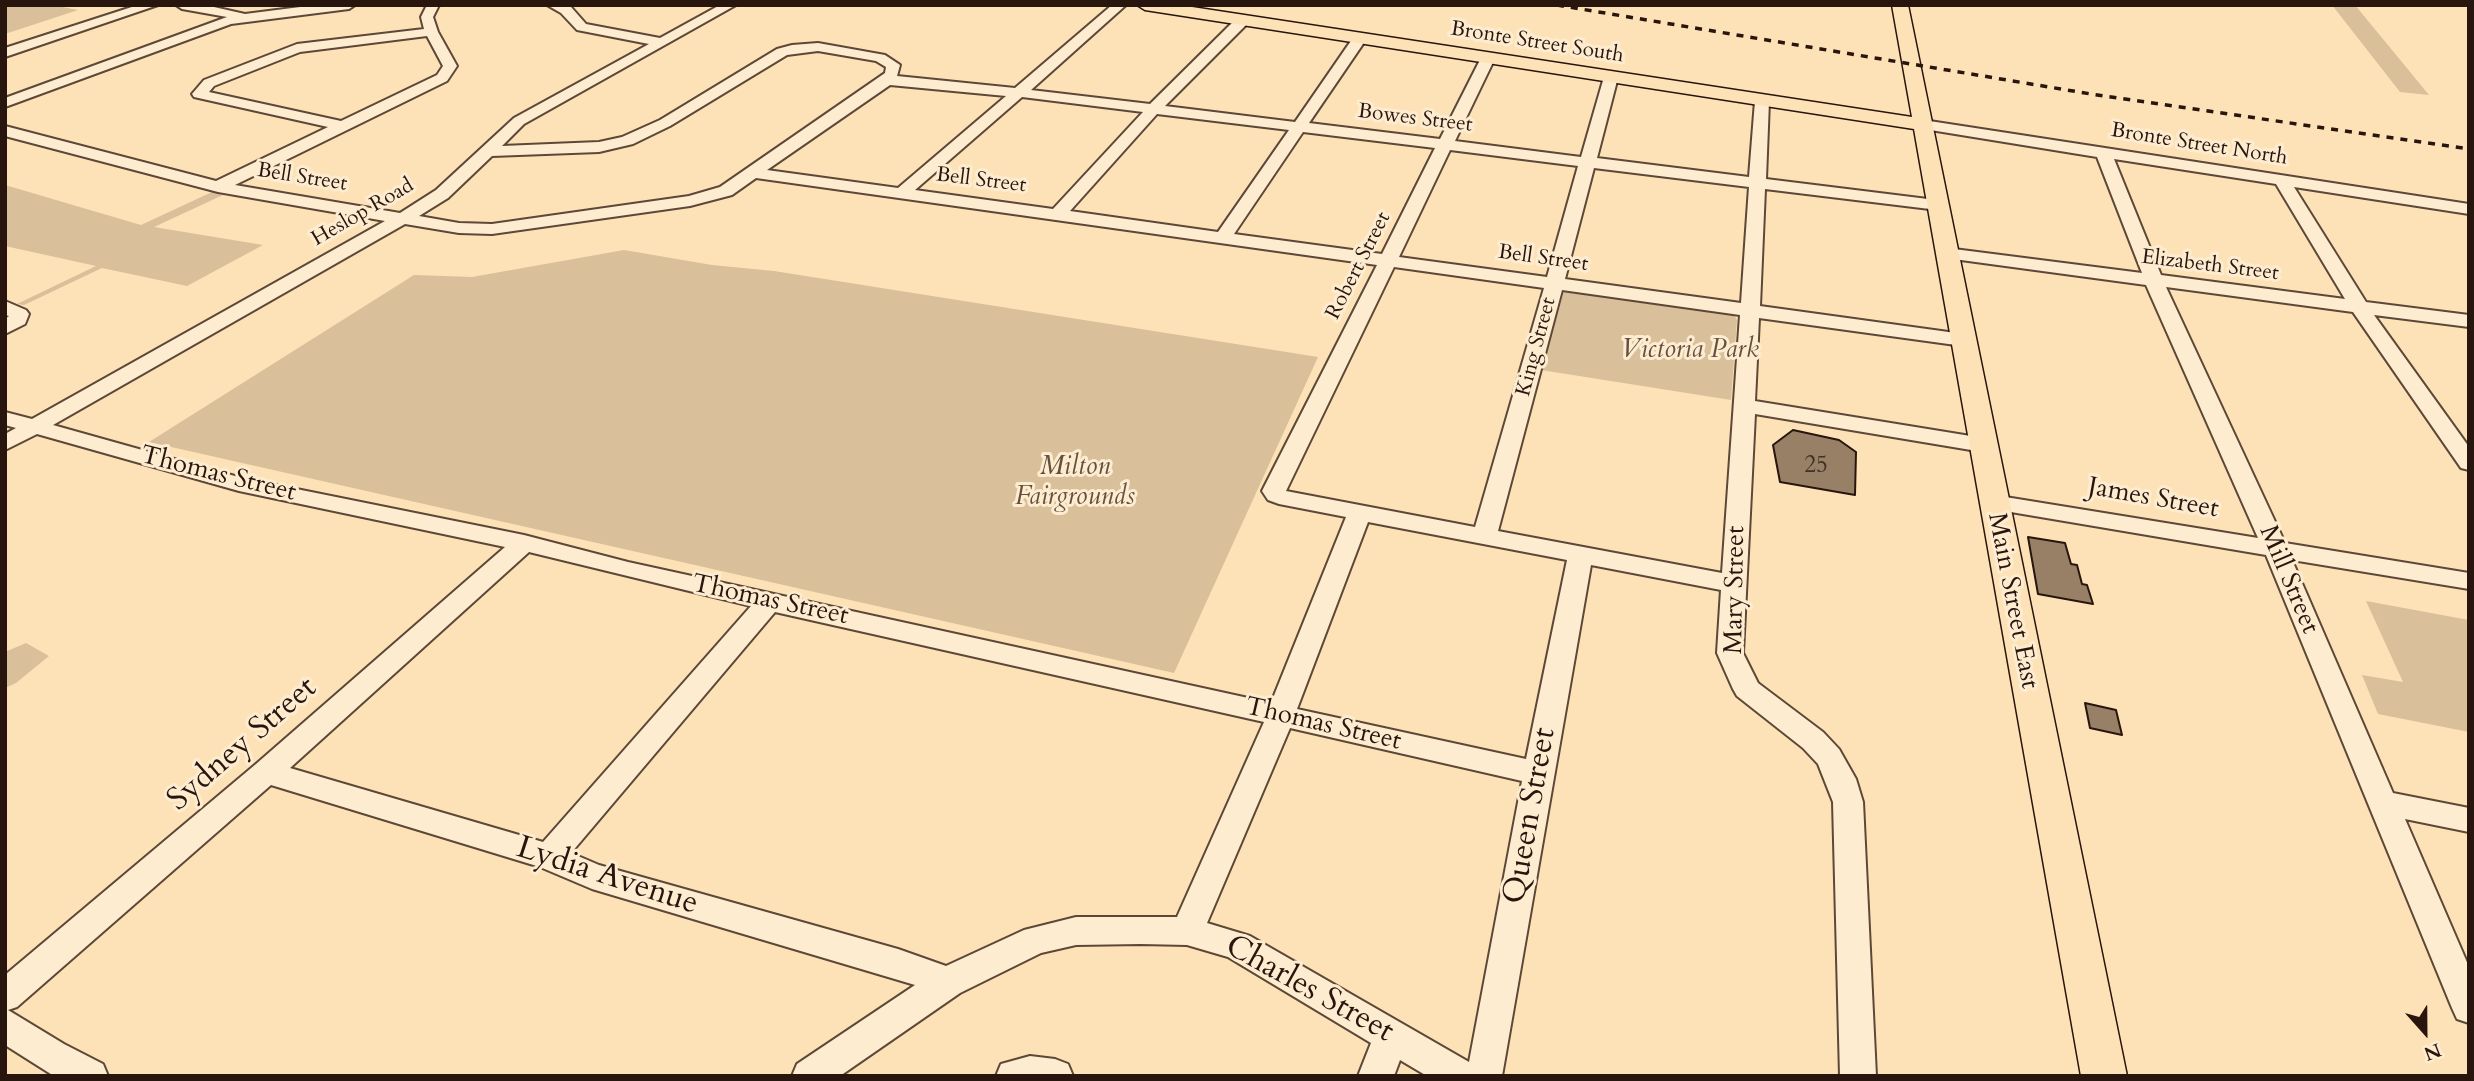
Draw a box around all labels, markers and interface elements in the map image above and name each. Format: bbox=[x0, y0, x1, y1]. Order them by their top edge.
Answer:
street label: Bronte Street South bbox=[1449, 17, 1625, 69]
street label: Bowes Street bbox=[1356, 99, 1474, 139]
street label: Bronte Street North bbox=[2109, 119, 2289, 171]
street label: Bell Street bbox=[255, 158, 349, 198]
street label: Bell Street bbox=[934, 163, 1028, 199]
street label: Heslop Road bbox=[307, 174, 419, 252]
street label: Robert Street bbox=[1321, 208, 1397, 324]
street label: Bell Street bbox=[1496, 240, 1590, 278]
street label: Elizabeth Street bbox=[2140, 245, 2280, 287]
street label: King Street bbox=[1512, 295, 1562, 399]
park label: Victoria Park bbox=[1621, 335, 1759, 367]
street label: Thomas Street bbox=[137, 441, 299, 509]
park label: Milton Fairgrounds bbox=[1015, 452, 1135, 514]
house number: 25 bbox=[1804, 453, 1828, 481]
street label: James Street bbox=[2085, 472, 2221, 526]
street label: Main Street East bbox=[1980, 510, 2044, 692]
street label: Mill Street bbox=[2251, 521, 2325, 639]
street label: Mary Street bbox=[1719, 525, 1753, 655]
street label: Thomas Street bbox=[689, 569, 851, 633]
street label: Sydney Street bbox=[161, 670, 325, 820]
street label: Thomas Street bbox=[1242, 692, 1404, 758]
street label: Queen Street bbox=[1497, 725, 1565, 907]
street label: Lydia Avenue bbox=[511, 830, 703, 924]
street label: Charles Street bbox=[1218, 928, 1400, 1052]
north arrow bbox=[2390, 997, 2460, 1067]
text: N bbox=[2420, 1037, 2445, 1067]

